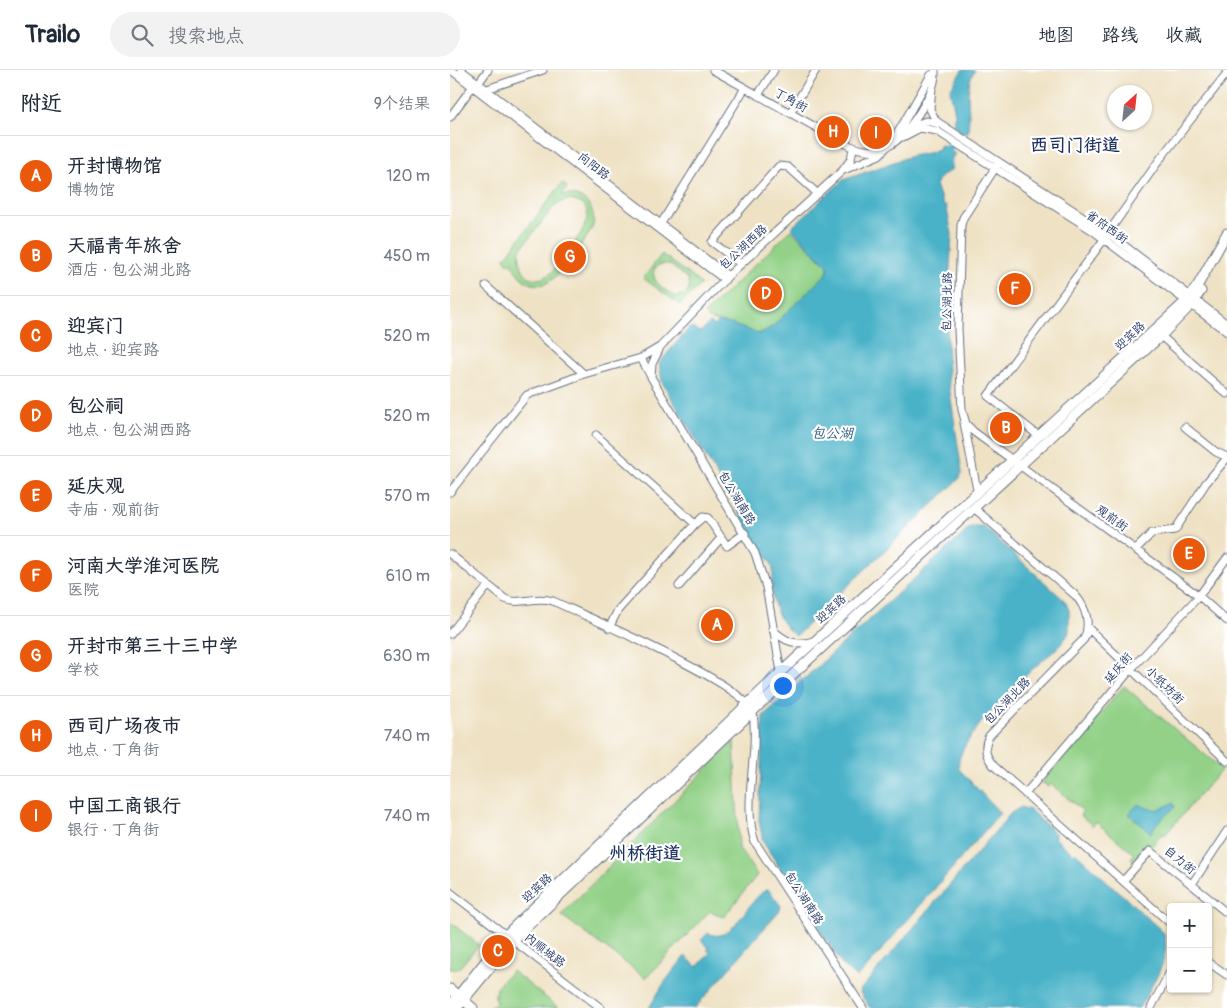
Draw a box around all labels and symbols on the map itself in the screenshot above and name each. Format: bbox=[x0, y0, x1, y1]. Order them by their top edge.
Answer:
street label: 丁角街 bbox=[771, 85, 810, 116]
north arrow bbox=[1107, 85, 1152, 130]
pin: H bbox=[817, 113, 849, 151]
pin: I bbox=[860, 114, 892, 152]
district label: 西司门街道 bbox=[1030, 134, 1120, 157]
street label: 向阳路 bbox=[575, 149, 612, 183]
street label: 省府西街 bbox=[1083, 207, 1131, 247]
street label: 包公湖西路 bbox=[716, 221, 770, 273]
pin: G bbox=[554, 238, 586, 276]
pin: F bbox=[999, 270, 1031, 308]
street label: 包公湖北路 bbox=[939, 272, 956, 332]
pin: D bbox=[750, 275, 782, 313]
street label: 迎宾路 bbox=[1112, 319, 1149, 354]
pin: B bbox=[990, 409, 1022, 447]
water label: 包公湖 bbox=[811, 425, 855, 442]
street label: 包公湖南路 bbox=[715, 469, 758, 528]
street label: 观前街 bbox=[1093, 502, 1131, 535]
pin: E bbox=[1173, 535, 1205, 573]
street label: 迎宾路 bbox=[813, 592, 850, 627]
pin: A bbox=[701, 606, 733, 644]
street label: 延庆街 bbox=[1101, 650, 1136, 687]
street label: 小纸坊街 bbox=[1142, 663, 1187, 707]
your location bbox=[770, 673, 796, 699]
street label: 包公湖北路 bbox=[981, 675, 1034, 728]
district label: 州桥街道 bbox=[609, 842, 681, 865]
street label: 自力街 bbox=[1161, 843, 1198, 878]
street label: 包公湖南路 bbox=[781, 869, 826, 928]
street label: 迎宾路 bbox=[519, 871, 556, 906]
street label: 内顺城路 bbox=[521, 930, 568, 971]
pin: C bbox=[482, 932, 514, 970]

